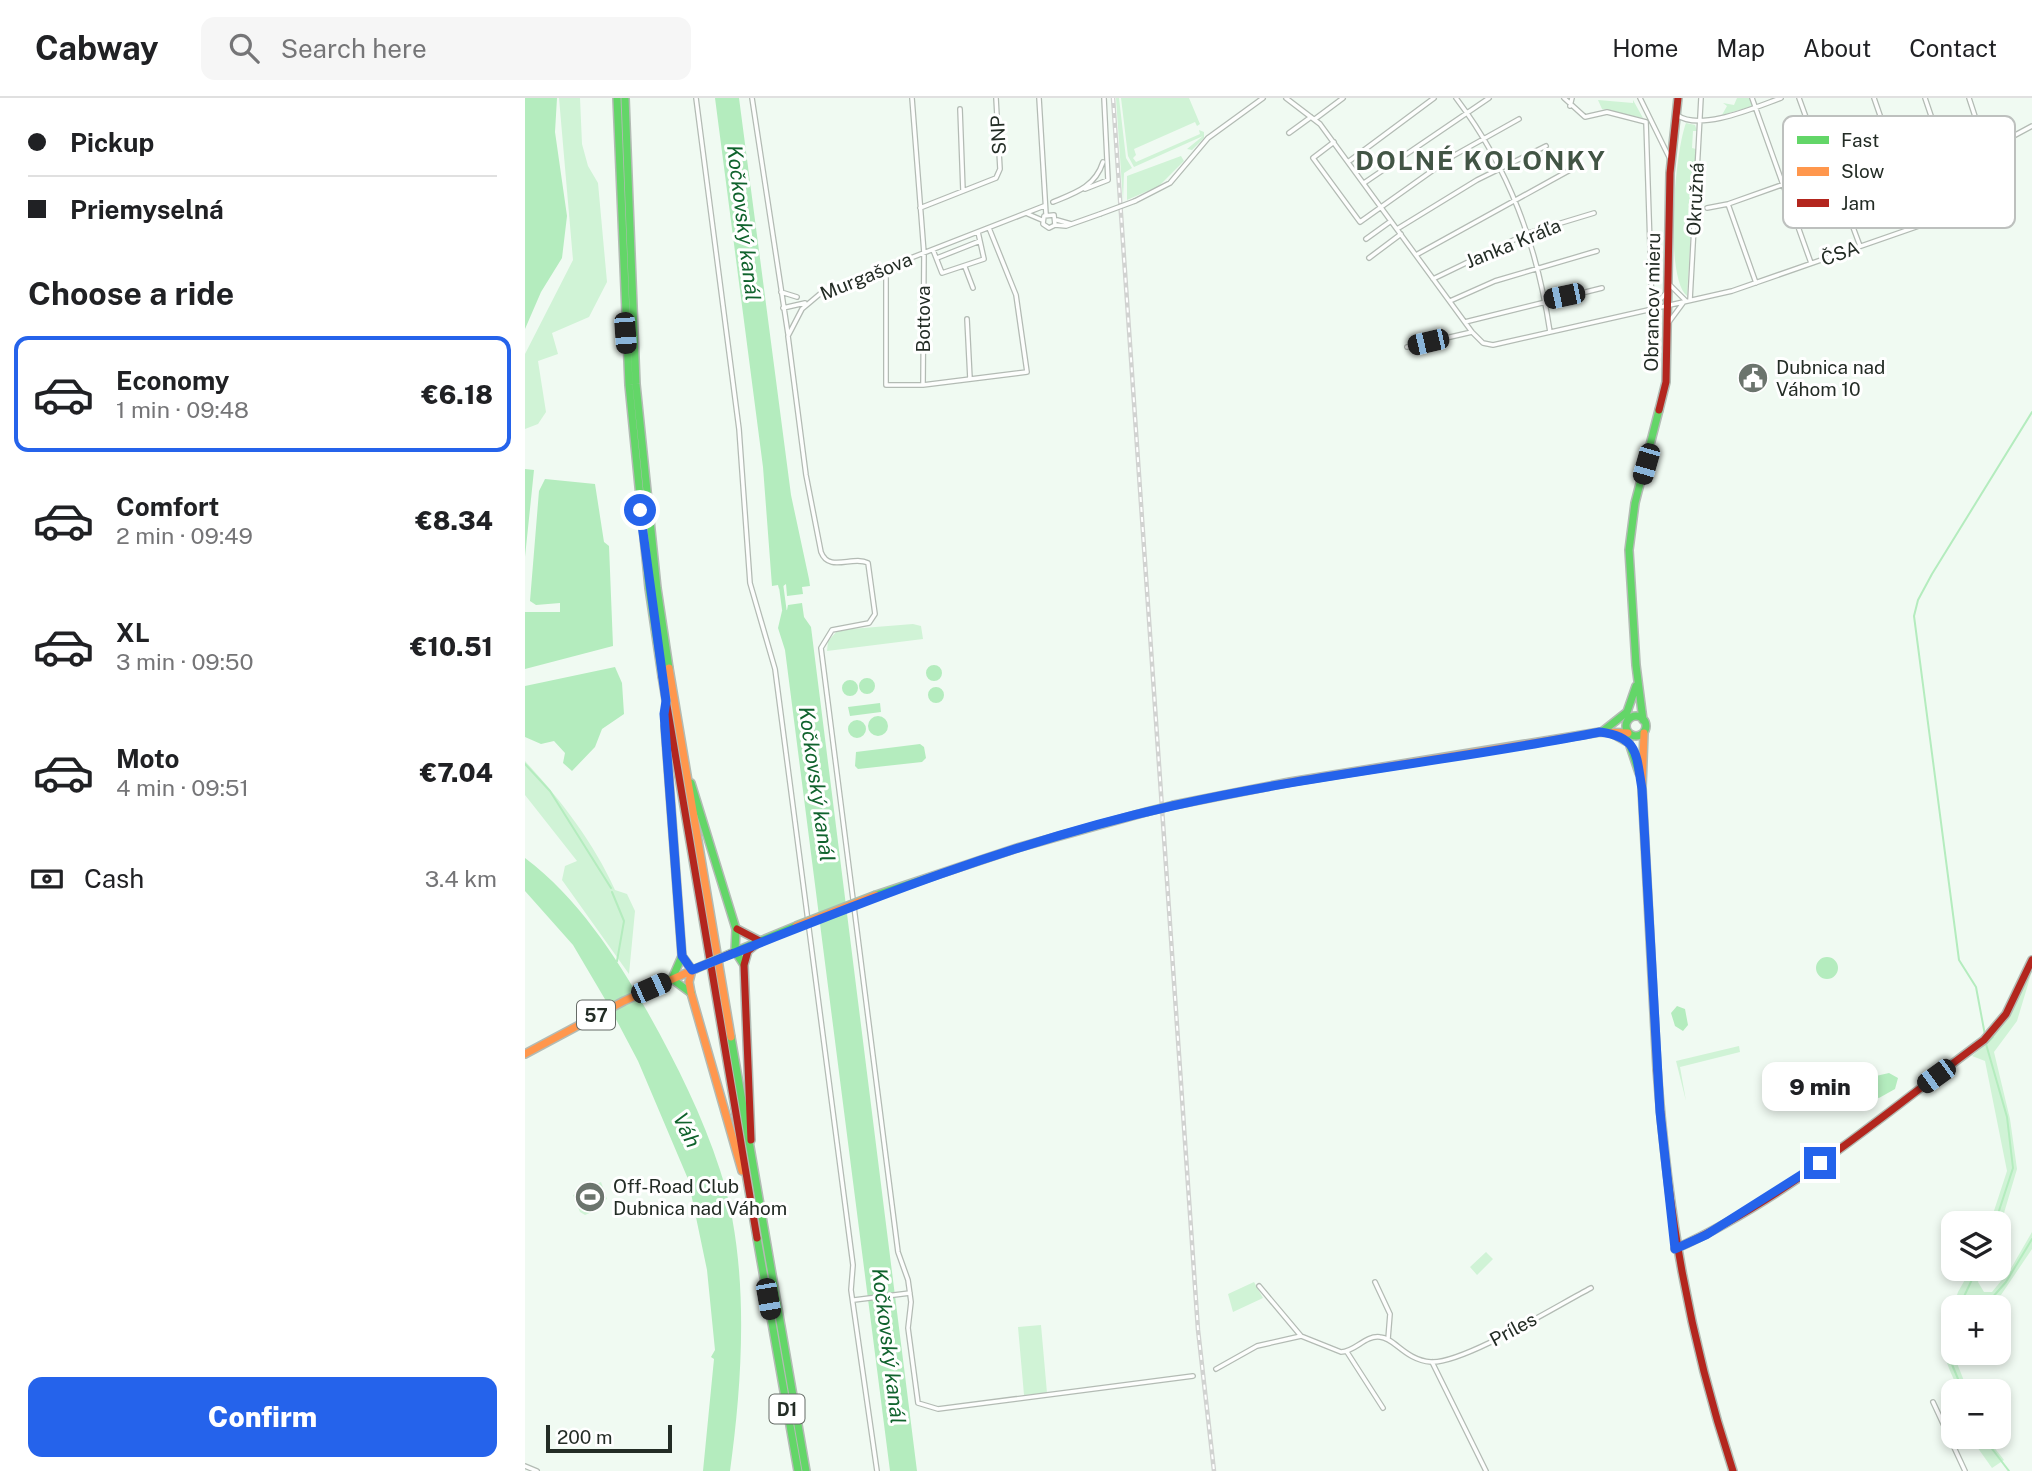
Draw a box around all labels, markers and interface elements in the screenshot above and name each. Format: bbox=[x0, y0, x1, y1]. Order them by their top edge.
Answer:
search box bbox=[201, 17, 691, 80]
text: Cabway bbox=[35, 29, 159, 67]
icon: search bbox=[225, 29, 263, 67]
text: Search here bbox=[281, 33, 427, 64]
text: Home bbox=[1612, 34, 1678, 62]
text: Map bbox=[1716, 34, 1765, 62]
text: About bbox=[1803, 34, 1871, 62]
text: Contact bbox=[1909, 34, 1997, 62]
street label: SNP bbox=[986, 115, 1010, 155]
legend bbox=[1783, 116, 2015, 228]
text: Pickup bbox=[70, 127, 154, 158]
text: Fast bbox=[1841, 129, 1879, 151]
water label: Kočkovský kanál bbox=[722, 144, 766, 302]
district label: DOLNÉ KOLONKY bbox=[1355, 145, 1607, 176]
text: Slow bbox=[1841, 160, 1885, 182]
street label: Okružná bbox=[1682, 162, 1708, 236]
text: Jam bbox=[1841, 192, 1875, 214]
text: Priemyselná bbox=[70, 194, 224, 225]
street label: Janka Kráľa bbox=[1462, 214, 1564, 272]
street label: Obrancov mieru bbox=[1640, 232, 1664, 372]
street label: ČSA bbox=[1818, 236, 1862, 270]
street label: Murgašova bbox=[817, 248, 915, 304]
text: Choose a ride bbox=[28, 275, 234, 312]
car bbox=[1542, 281, 1587, 311]
street label: Bottova bbox=[912, 285, 934, 353]
car bbox=[614, 311, 637, 355]
car bbox=[1406, 327, 1451, 357]
place label: Dubnica nad Váhom 10 bbox=[1776, 356, 1885, 400]
public building icon: Dubnica nad Váhom 10 bbox=[1736, 361, 1770, 395]
icon: car bbox=[32, 363, 95, 426]
text: Economy bbox=[116, 365, 229, 396]
text: €6.18 bbox=[421, 379, 493, 410]
text: 1 min · 09:48 bbox=[116, 396, 249, 423]
car bbox=[1631, 441, 1662, 487]
icon: car bbox=[32, 489, 95, 552]
text: Comfort bbox=[116, 491, 219, 522]
route start bbox=[624, 494, 656, 526]
text: €8.34 bbox=[415, 505, 493, 536]
text: 2 min · 09:49 bbox=[116, 522, 253, 549]
icon: car bbox=[32, 615, 95, 678]
text: XL bbox=[116, 617, 150, 648]
text: €10.51 bbox=[410, 631, 493, 662]
text: 3 min · 09:50 bbox=[116, 648, 254, 675]
water label: Kočkovský kanál bbox=[794, 705, 840, 863]
icon: car bbox=[32, 741, 95, 804]
text: Moto bbox=[116, 743, 179, 774]
text: €7.04 bbox=[420, 757, 493, 788]
text: 4 min · 09:51 bbox=[116, 774, 249, 801]
icon: cash bbox=[28, 860, 66, 898]
text: Cash bbox=[84, 863, 144, 894]
text: 3.4 km bbox=[425, 865, 497, 892]
car bbox=[628, 970, 675, 1006]
road number: 57 bbox=[577, 1000, 615, 1030]
car bbox=[1913, 1055, 1960, 1097]
callout: 9 min bbox=[1762, 1062, 1878, 1110]
text: 9 min bbox=[1789, 1073, 1851, 1100]
water label: Váh bbox=[668, 1108, 706, 1152]
route end bbox=[1804, 1147, 1836, 1179]
place label: Off-Road Club Dubnica nad Váhom bbox=[613, 1175, 787, 1219]
sports icon: Off-Road Club Dubnica nad Váhom bbox=[573, 1180, 607, 1214]
map controls bbox=[1941, 1211, 2011, 1449]
button: layers bbox=[1941, 1211, 2011, 1281]
water label: Kočkovský kanál bbox=[867, 1267, 911, 1425]
car bbox=[755, 1276, 782, 1322]
button: + bbox=[1941, 1295, 2011, 1365]
street label: Príles bbox=[1486, 1308, 1540, 1350]
button: Confirm bbox=[28, 1377, 497, 1457]
button: − bbox=[1941, 1379, 2011, 1449]
road number: D1 bbox=[769, 1394, 805, 1424]
scale bar bbox=[546, 1422, 672, 1454]
text: 200 m bbox=[557, 1426, 613, 1448]

